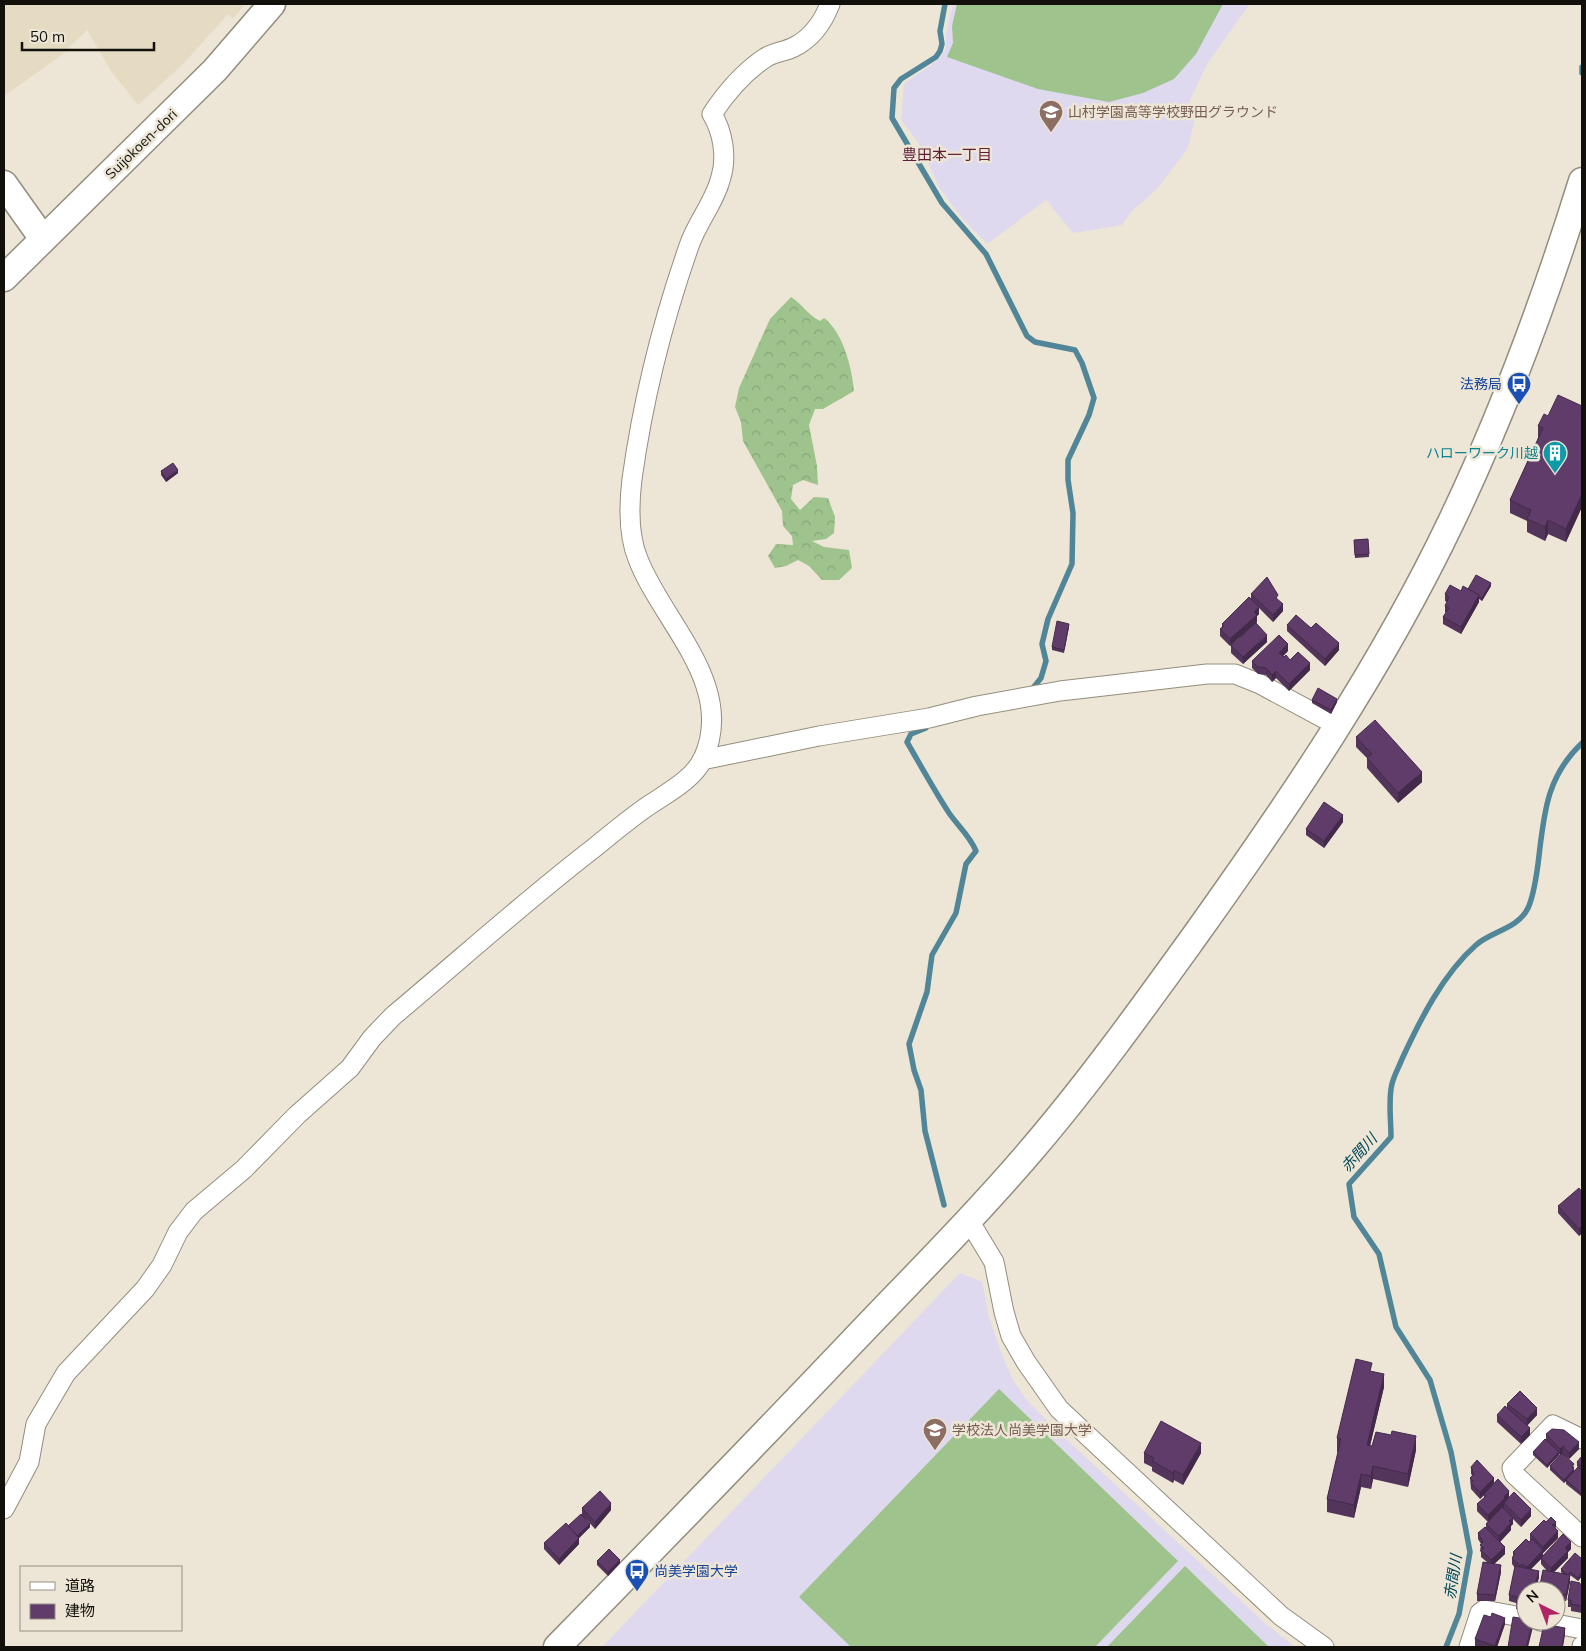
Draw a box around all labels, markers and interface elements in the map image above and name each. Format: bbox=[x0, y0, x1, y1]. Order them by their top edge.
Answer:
scale bar bbox=[22, 20, 155, 52]
text: 50 m bbox=[30, 27, 65, 46]
school or university icon: 山村学園高等学校野田グラウンド bbox=[1038, 99, 1064, 133]
place label: 山村学園高等学校野田グラウンド bbox=[1068, 103, 1278, 121]
street label: Suijokoen-dori bbox=[101, 105, 181, 183]
district label: 豊田本一丁目 bbox=[902, 145, 992, 164]
bus stop icon: 法務局 bbox=[1506, 371, 1532, 405]
place label: 法務局 bbox=[1460, 375, 1502, 393]
building icon: ハローワーク川越 bbox=[1542, 440, 1568, 474]
place label: ハローワーク川越 bbox=[1426, 444, 1538, 462]
water label: 赤間川 bbox=[1337, 1128, 1382, 1176]
school or university icon: 学校法人尚美学園大学 bbox=[922, 1417, 948, 1451]
place label: 学校法人尚美学園大学 bbox=[952, 1421, 1092, 1439]
water label: 赤間川 bbox=[1440, 1551, 1466, 1601]
bus stop icon: 尚美学園大学 bbox=[624, 1558, 650, 1592]
place label: 尚美学園大学 bbox=[654, 1562, 738, 1580]
legend bbox=[20, 1566, 182, 1631]
text: 道路 bbox=[65, 1576, 95, 1595]
north arrow bbox=[1516, 1581, 1566, 1631]
text: N bbox=[1522, 1586, 1542, 1607]
text: 建物 bbox=[65, 1601, 95, 1620]

